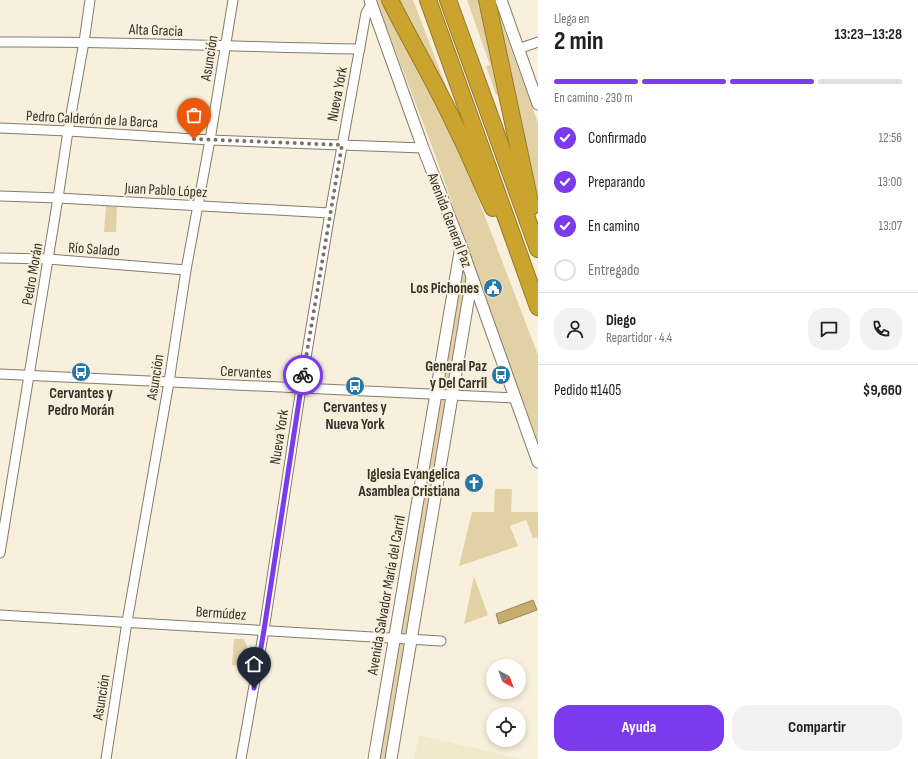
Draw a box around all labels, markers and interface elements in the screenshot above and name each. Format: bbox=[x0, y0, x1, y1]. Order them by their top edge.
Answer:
text: Llega en bbox=[554, 11, 589, 27]
street label: Alta Gracia bbox=[128, 20, 184, 41]
text: 13:23–13:28 bbox=[834, 25, 902, 44]
text: 2 min bbox=[554, 26, 604, 57]
street label: Asunción bbox=[196, 34, 222, 83]
street label: Nueva York bbox=[323, 65, 352, 123]
text: En camino · 230 m bbox=[554, 90, 633, 106]
pin bbox=[177, 98, 211, 139]
icon: bag bbox=[183, 104, 205, 126]
street label: Pedro Calderón de la Barca bbox=[26, 107, 159, 132]
icon: check bbox=[554, 127, 576, 149]
text: Confirmado bbox=[588, 129, 647, 148]
text: 12:56 bbox=[879, 130, 902, 146]
street label: Avenida General Paz bbox=[422, 169, 477, 271]
icon: check bbox=[554, 171, 576, 193]
text: Preparando bbox=[588, 173, 645, 192]
text: 13:00 bbox=[878, 174, 902, 190]
street label: Juan Pablo López bbox=[123, 179, 208, 202]
icon: check bbox=[554, 215, 576, 237]
text: En camino bbox=[588, 217, 640, 236]
text: 13:07 bbox=[879, 218, 902, 234]
street label: Río Salado bbox=[68, 238, 120, 261]
street label: Pedro Morán bbox=[18, 242, 47, 307]
text: Entregado bbox=[588, 261, 639, 280]
public building icon: Los Pichones bbox=[482, 277, 504, 299]
place label: Los Pichones bbox=[410, 279, 479, 298]
button: person bbox=[554, 308, 596, 350]
button: chat bbox=[808, 308, 850, 350]
button: phone bbox=[860, 308, 902, 350]
text: Diego bbox=[606, 311, 636, 330]
text: Repartidor · 4.4 bbox=[606, 330, 672, 346]
street label: Asunción bbox=[142, 353, 168, 402]
courier bbox=[283, 355, 323, 395]
place label: General Paz y Del Carril bbox=[425, 357, 487, 393]
bus stop icon: Cervantes y Pedro Morán bbox=[70, 361, 92, 383]
street label: Cervantes bbox=[220, 362, 272, 383]
icon: bike bbox=[292, 364, 314, 386]
bus stop icon: General Paz y Del Carril bbox=[490, 364, 512, 386]
bus stop icon: Cervantes y Nueva York bbox=[344, 375, 366, 397]
text: Pedido #1405 bbox=[554, 381, 621, 400]
text: $9,660 bbox=[863, 381, 902, 400]
place label: Cervantes y Pedro Morán bbox=[48, 384, 114, 420]
place label: Cervantes y Nueva York bbox=[323, 398, 387, 434]
street label: Nueva York bbox=[266, 408, 293, 466]
place label: Iglesia Evangelica Asamblea Cristiana bbox=[358, 465, 460, 501]
church icon: Iglesia Evangelica Asamblea Cristiana bbox=[463, 472, 485, 494]
street label: Avenida Salvador María del Carril bbox=[363, 514, 410, 677]
street label: Bermúdez bbox=[195, 602, 247, 625]
pin bbox=[237, 647, 271, 688]
icon: home bbox=[243, 653, 265, 675]
north arrow bbox=[486, 659, 526, 699]
map controls bbox=[486, 659, 526, 747]
street label: Asunción bbox=[88, 673, 114, 722]
button: Ayuda bbox=[554, 705, 724, 751]
button: Compartir bbox=[732, 705, 902, 751]
button: locate bbox=[486, 707, 526, 747]

